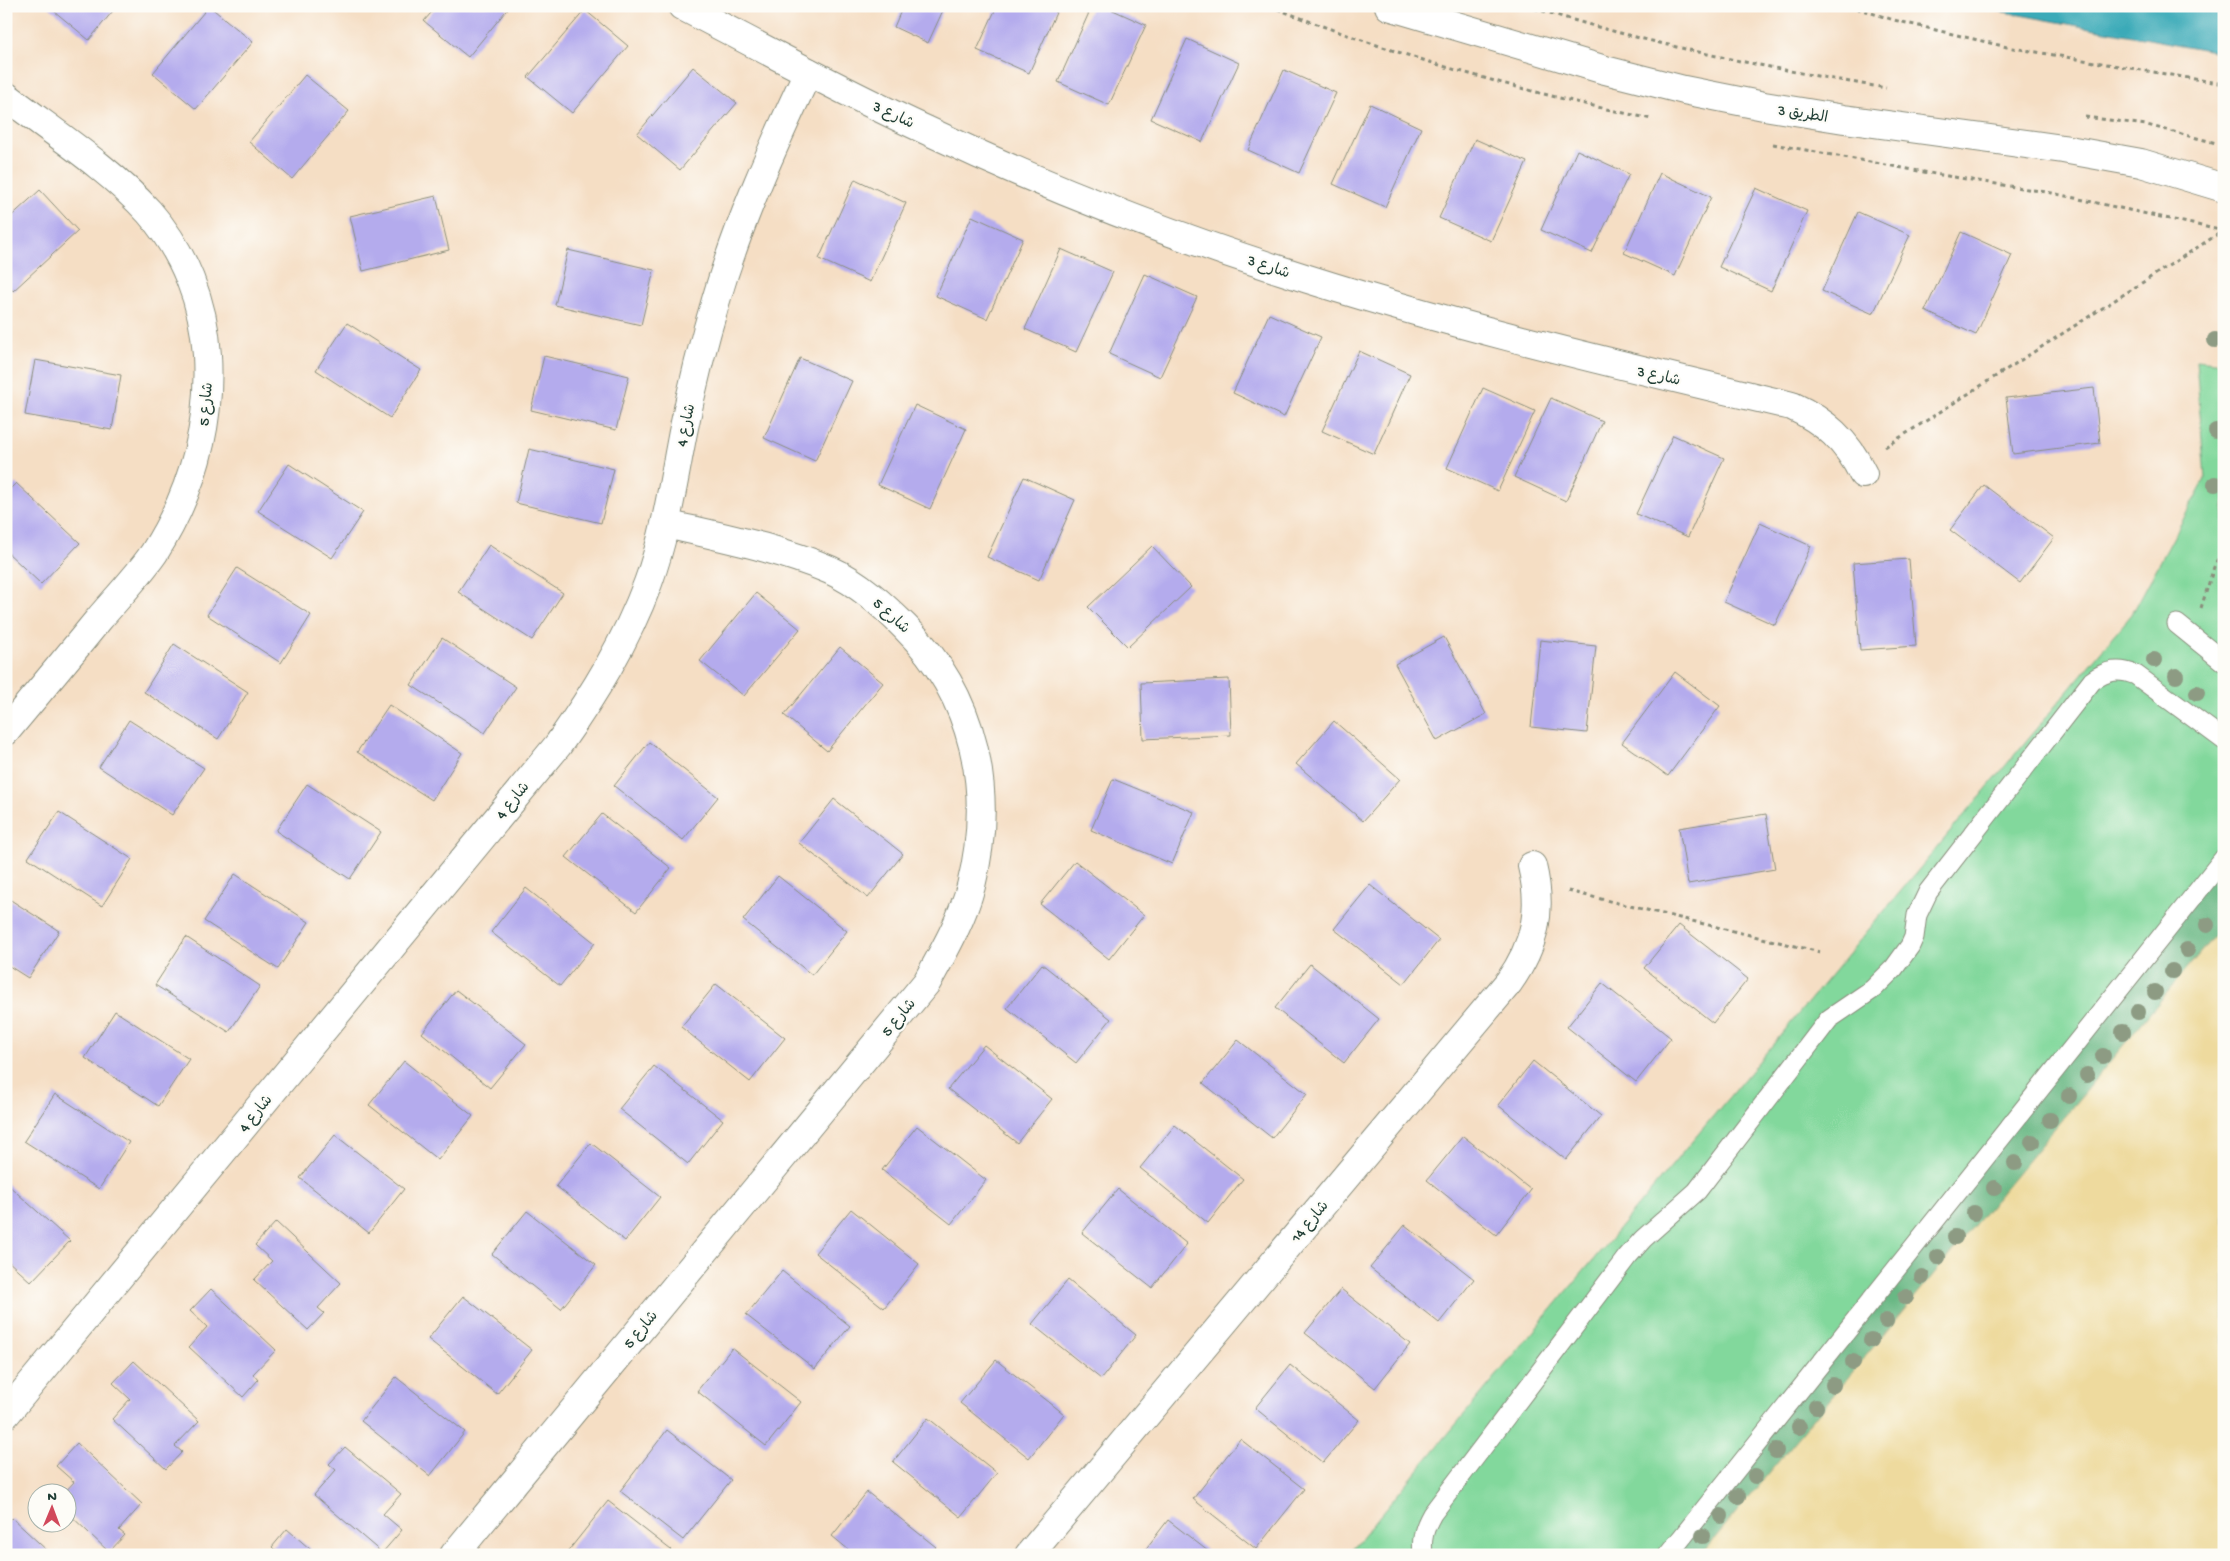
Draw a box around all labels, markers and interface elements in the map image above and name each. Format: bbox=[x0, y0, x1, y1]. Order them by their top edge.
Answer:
street label: شارع 3 bbox=[869, 98, 917, 133]
street label: 3 الطريق bbox=[1775, 102, 1829, 128]
street label: شارع 3 bbox=[1244, 252, 1292, 284]
street label: شارع 3 bbox=[1634, 363, 1682, 391]
street label: شارع 5 bbox=[196, 382, 218, 427]
street label: شارع 4 bbox=[674, 402, 700, 448]
street label: شارع 5 bbox=[868, 595, 913, 638]
street label: شارع 4 bbox=[493, 779, 534, 824]
street label: شارع 5 bbox=[879, 996, 921, 1041]
street label: شارع 4 bbox=[236, 1092, 277, 1137]
street label: شارع 14 bbox=[1287, 1198, 1333, 1248]
street label: شارع 5 bbox=[621, 1308, 663, 1353]
north arrow bbox=[28, 1484, 78, 1534]
text: N bbox=[47, 1489, 57, 1506]

